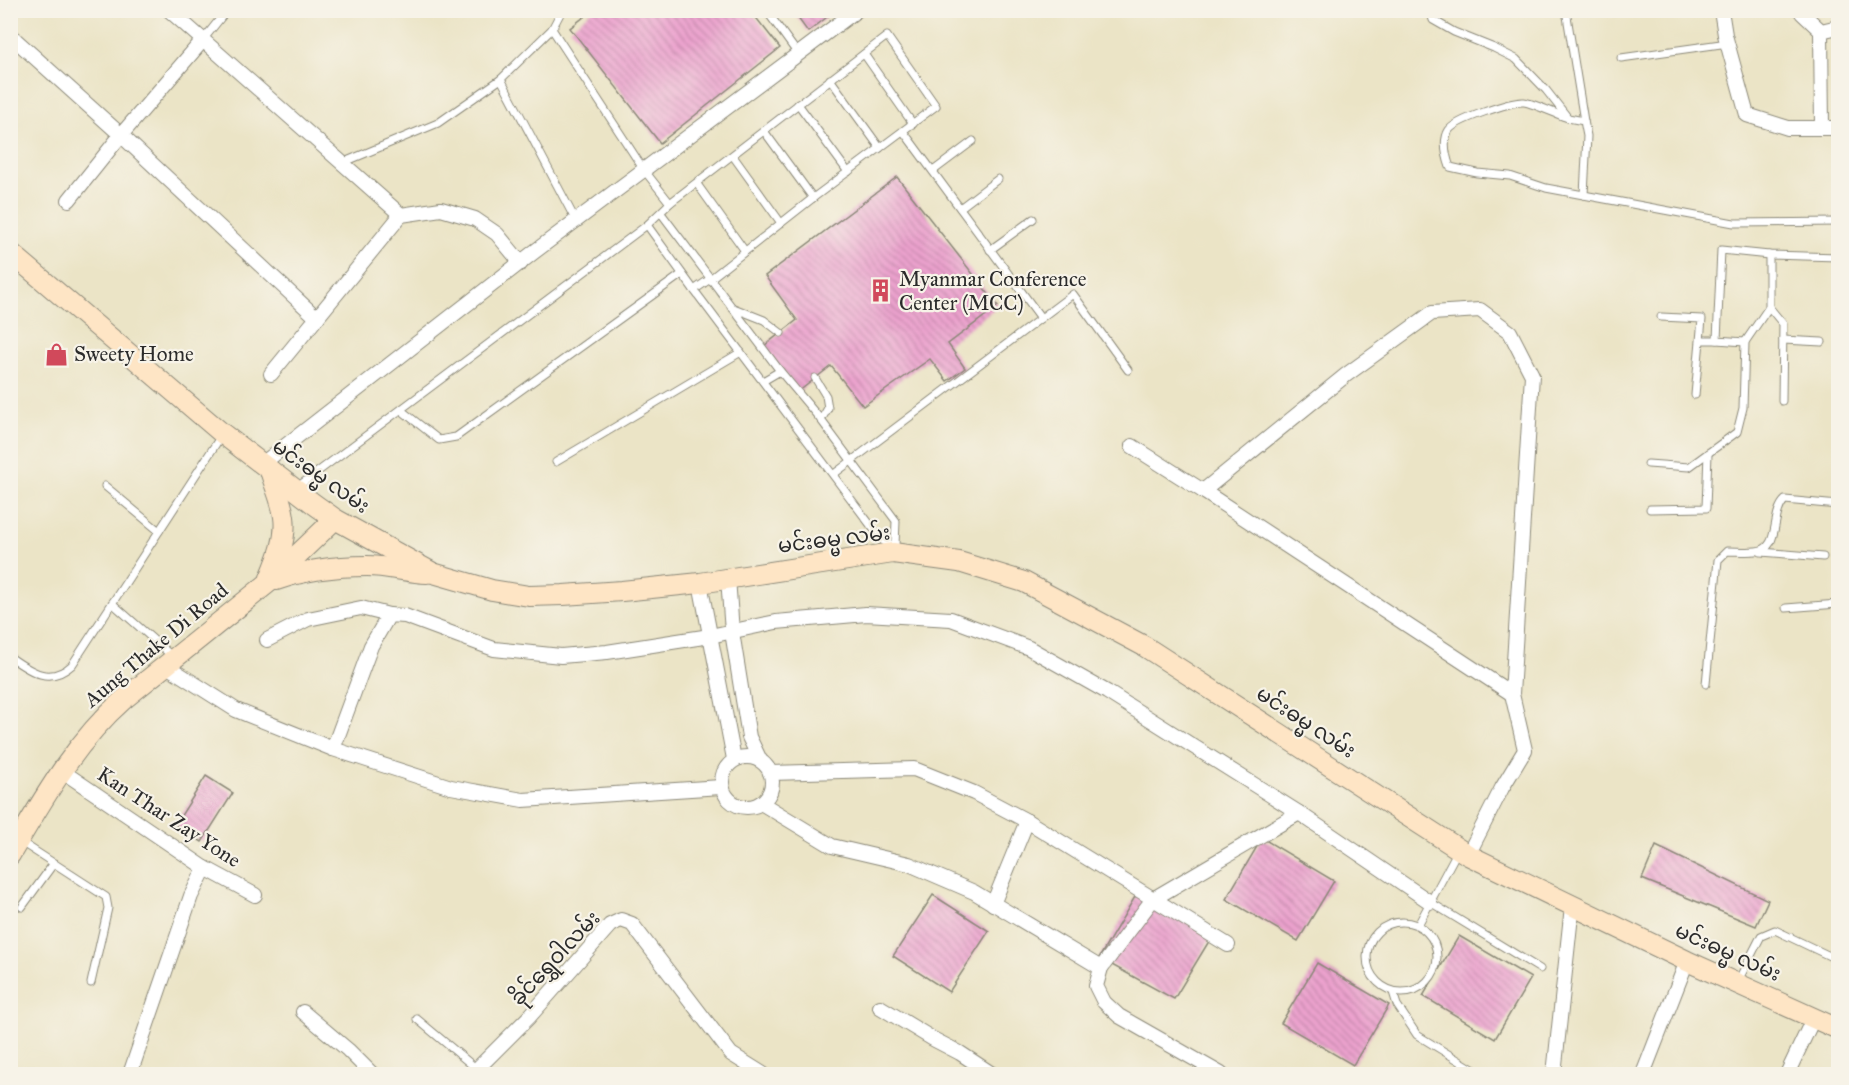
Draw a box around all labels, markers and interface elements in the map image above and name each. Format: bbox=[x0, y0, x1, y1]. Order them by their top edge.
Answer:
place label: Myanmar Conference Center (MCC) bbox=[899, 266, 1087, 316]
building icon: Myanmar Conference Center (MCC) bbox=[868, 278, 894, 304]
shop icon: Sweety Home bbox=[43, 341, 69, 367]
place label: Sweety Home bbox=[74, 341, 194, 367]
street label: မင်းဓမ္မ လမ်း bbox=[265, 430, 376, 523]
street label: မင်းဓမ္မ လမ်း bbox=[776, 516, 892, 563]
street label: Aung Thake Di Road bbox=[78, 577, 234, 714]
street label: မင်းဓမ္မ လမ်း bbox=[1249, 678, 1362, 767]
street label: Kan Thar Zay Yone bbox=[92, 761, 246, 873]
street label: ခိုင်ရွှေဝါလမ်း bbox=[502, 903, 608, 1014]
street label: မင်းဓမ္မ လမ်း bbox=[1669, 914, 1786, 991]

